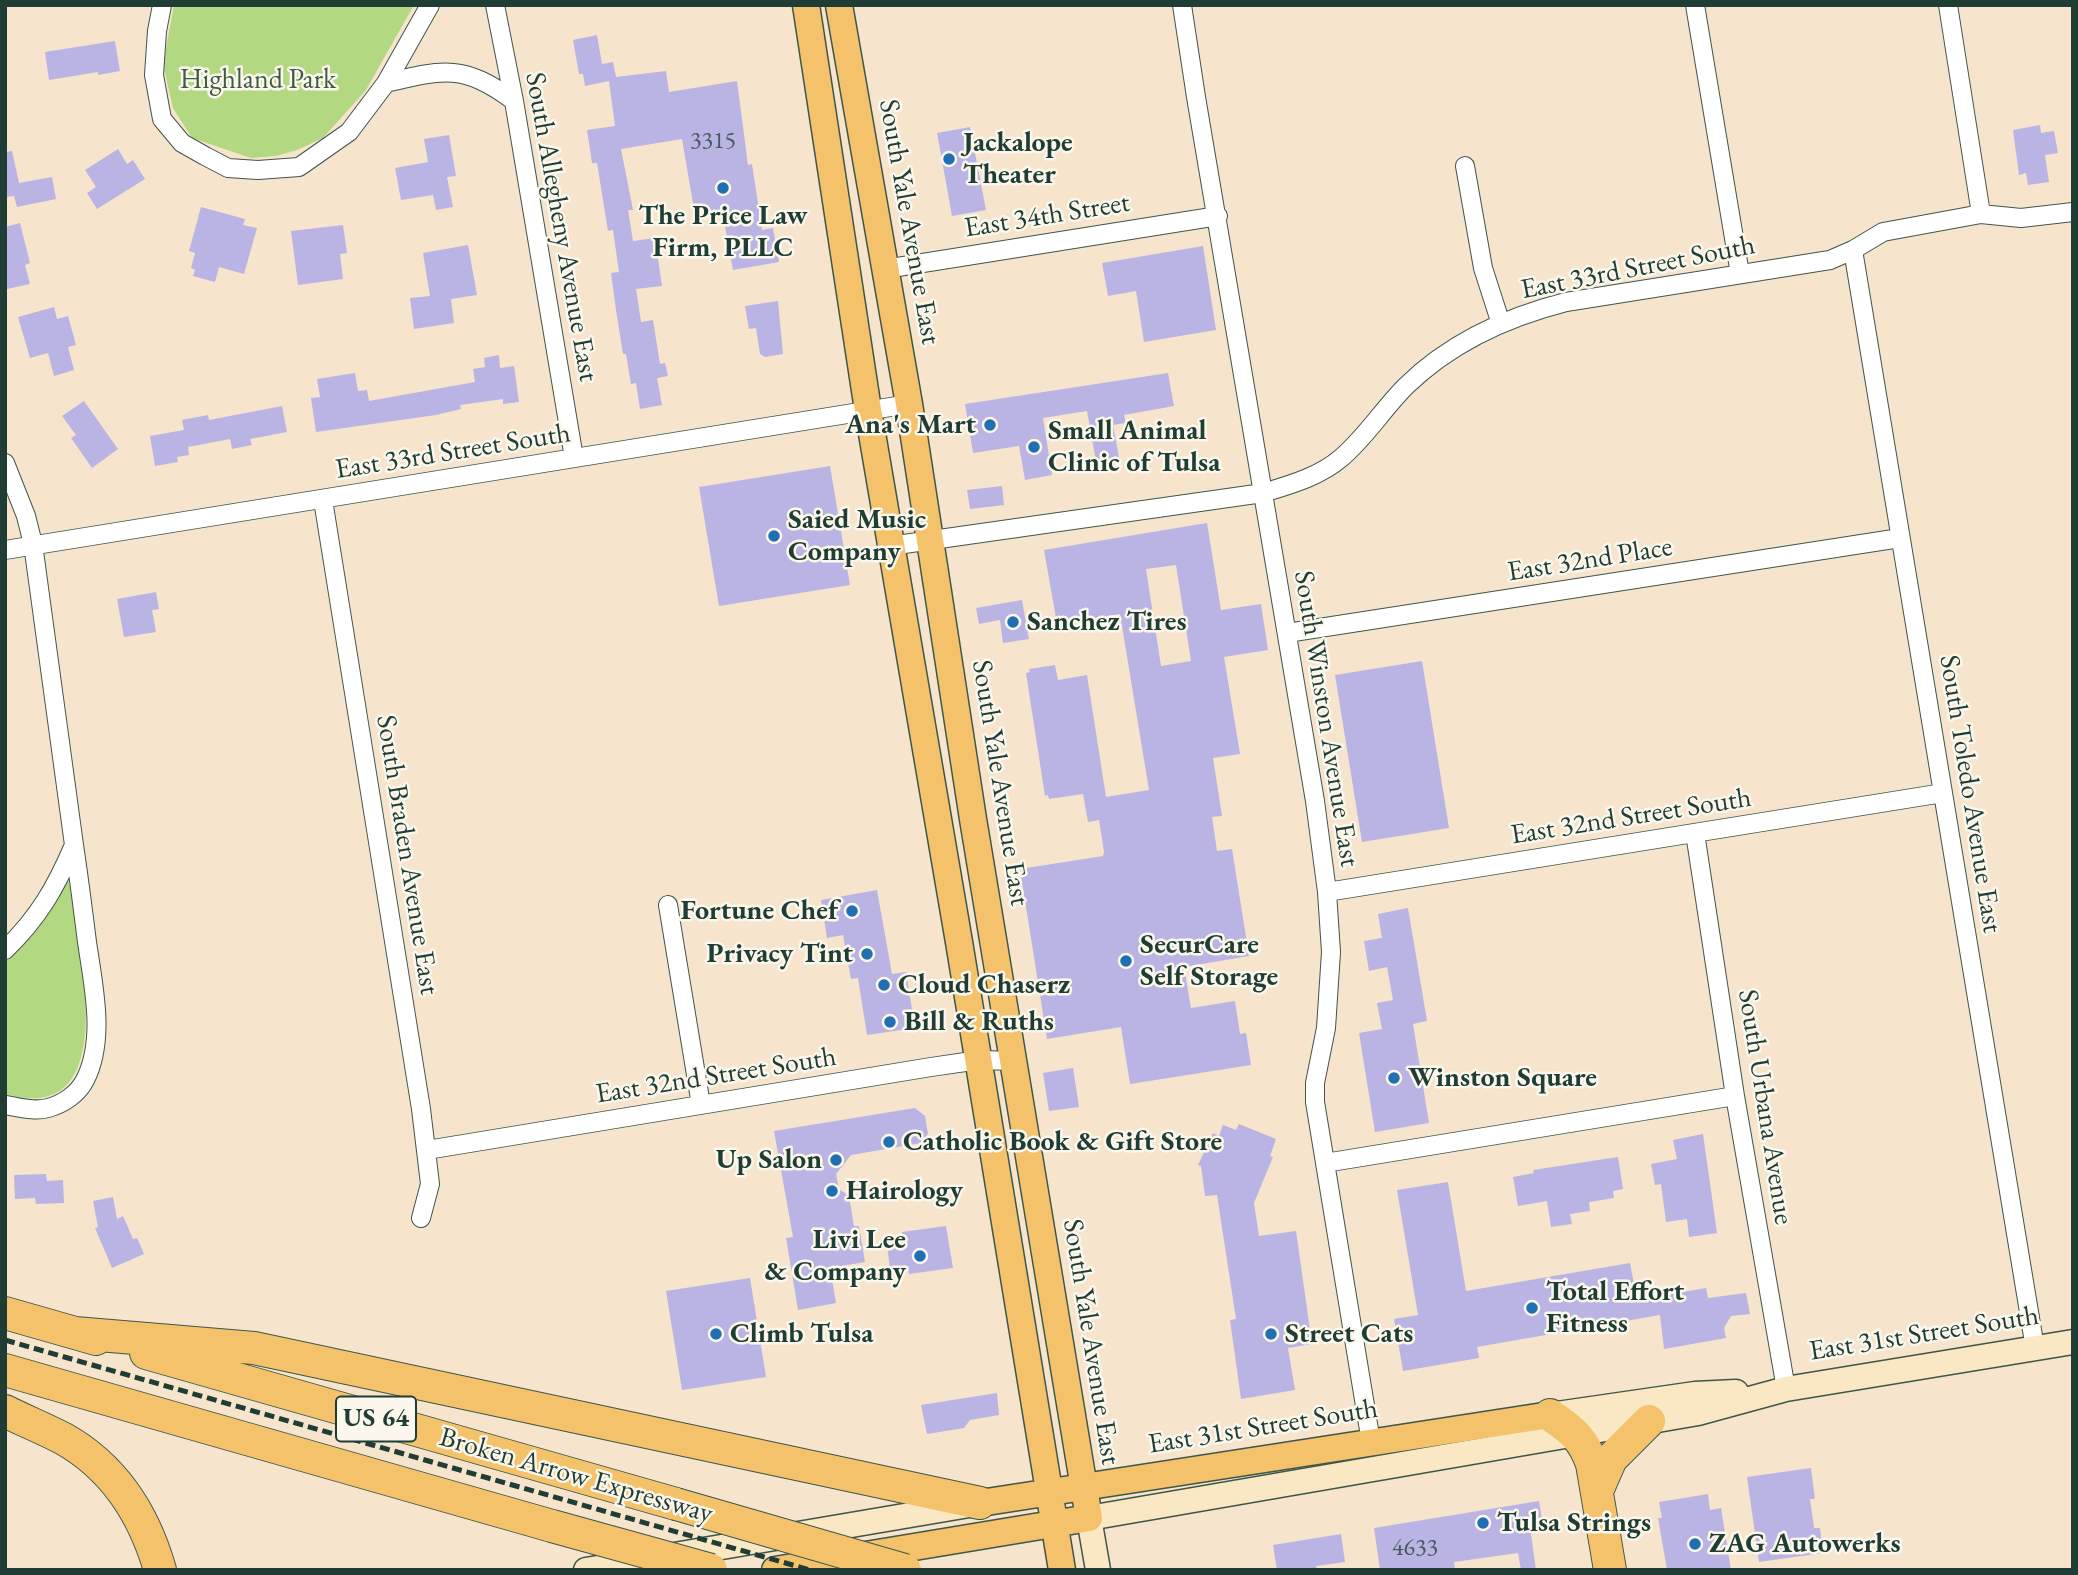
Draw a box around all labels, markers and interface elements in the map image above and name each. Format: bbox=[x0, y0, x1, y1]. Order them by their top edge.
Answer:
park label: Highland Park bbox=[180, 63, 336, 97]
street label: South Allegheny Avenue East bbox=[517, 70, 605, 384]
street label: South Yale Avenue East bbox=[871, 97, 947, 347]
place label: Jackalope Theater bbox=[963, 126, 1073, 192]
house number: 3315 bbox=[690, 127, 736, 155]
marker: Jackalope Theater bbox=[941, 151, 957, 167]
marker: The Price Law Firm, PLLC bbox=[715, 180, 731, 196]
street label: East 34th Street bbox=[962, 186, 1132, 246]
place label: The Price Law Firm, PLLC bbox=[638, 199, 808, 265]
street label: East 33rd Street South bbox=[1518, 229, 1758, 307]
place label: Ana's Mart bbox=[845, 408, 976, 442]
place label: Small Animal Clinic of Tulsa bbox=[1048, 414, 1220, 480]
street label: East 33rd Street South bbox=[333, 417, 573, 487]
marker: Ana's Mart bbox=[982, 417, 998, 433]
marker: Small Animal Clinic of Tulsa bbox=[1026, 439, 1042, 455]
place label: Saied Music Company bbox=[788, 503, 926, 569]
marker: Saied Music Company bbox=[766, 528, 782, 544]
street label: East 32nd Place bbox=[1505, 530, 1675, 590]
street label: South Winston Avenue East bbox=[1286, 569, 1366, 869]
place label: Sanchez Tires bbox=[1027, 605, 1187, 639]
marker: Sanchez Tires bbox=[1005, 614, 1021, 630]
street label: South Toledo Avenue East bbox=[1931, 653, 2009, 935]
street label: South Yale Avenue East bbox=[964, 658, 1036, 908]
street label: South Braden Avenue East bbox=[368, 713, 446, 997]
street label: East 32nd Street South bbox=[1508, 781, 1754, 853]
place label: Fortune Chef bbox=[681, 894, 838, 928]
marker: Fortune Chef bbox=[844, 903, 860, 919]
place label: SecurCare Self Storage bbox=[1140, 928, 1278, 994]
place label: Privacy Tint bbox=[706, 937, 853, 971]
marker: Privacy Tint bbox=[859, 946, 875, 962]
marker: SecurCare Self Storage bbox=[1118, 953, 1134, 969]
place label: Cloud Chaserz bbox=[898, 968, 1070, 1002]
marker: Cloud Chaserz bbox=[876, 977, 892, 993]
street label: South Urbana Avenue bbox=[1730, 987, 1800, 1227]
place label: Bill & Ruths bbox=[904, 1005, 1054, 1039]
marker: Bill & Ruths bbox=[882, 1014, 898, 1030]
street label: East 32nd Street South bbox=[593, 1040, 839, 1112]
place label: Winston Square bbox=[1408, 1061, 1597, 1095]
marker: Winston Square bbox=[1386, 1070, 1402, 1086]
place label: Catholic Book & Gift Store bbox=[903, 1125, 1222, 1159]
marker: Catholic Book & Gift Store bbox=[881, 1134, 897, 1150]
place label: Up Salon bbox=[716, 1143, 822, 1177]
marker: Up Salon bbox=[828, 1152, 844, 1168]
place label: Hairology bbox=[846, 1174, 963, 1208]
marker: Hairology bbox=[824, 1183, 840, 1199]
street label: South Yale Avenue East bbox=[1055, 1217, 1127, 1467]
place label: Livi Lee & Company bbox=[764, 1223, 906, 1289]
marker: Livi Lee & Company bbox=[912, 1248, 928, 1264]
place label: Total Effort Fitness bbox=[1546, 1275, 1684, 1341]
street label: East 31st Street South bbox=[1807, 1299, 2041, 1369]
marker: Total Effort Fitness bbox=[1524, 1300, 1540, 1316]
place label: Climb Tulsa bbox=[730, 1317, 873, 1351]
place label: Street Cats bbox=[1285, 1317, 1413, 1351]
marker: Climb Tulsa bbox=[708, 1326, 724, 1342]
marker: Street Cats bbox=[1263, 1326, 1279, 1342]
street label: East 31st Street South bbox=[1146, 1392, 1380, 1462]
road number: US 64 bbox=[336, 1396, 416, 1442]
street label: Broken Arrow Expressway bbox=[436, 1421, 716, 1531]
place label: Tulsa Strings bbox=[1497, 1506, 1651, 1540]
marker: Tulsa Strings bbox=[1475, 1515, 1491, 1531]
place label: ZAG Autowerks bbox=[1709, 1527, 1901, 1561]
house number: 4633 bbox=[1392, 1534, 1438, 1562]
marker: ZAG Autowerks bbox=[1687, 1536, 1703, 1552]

